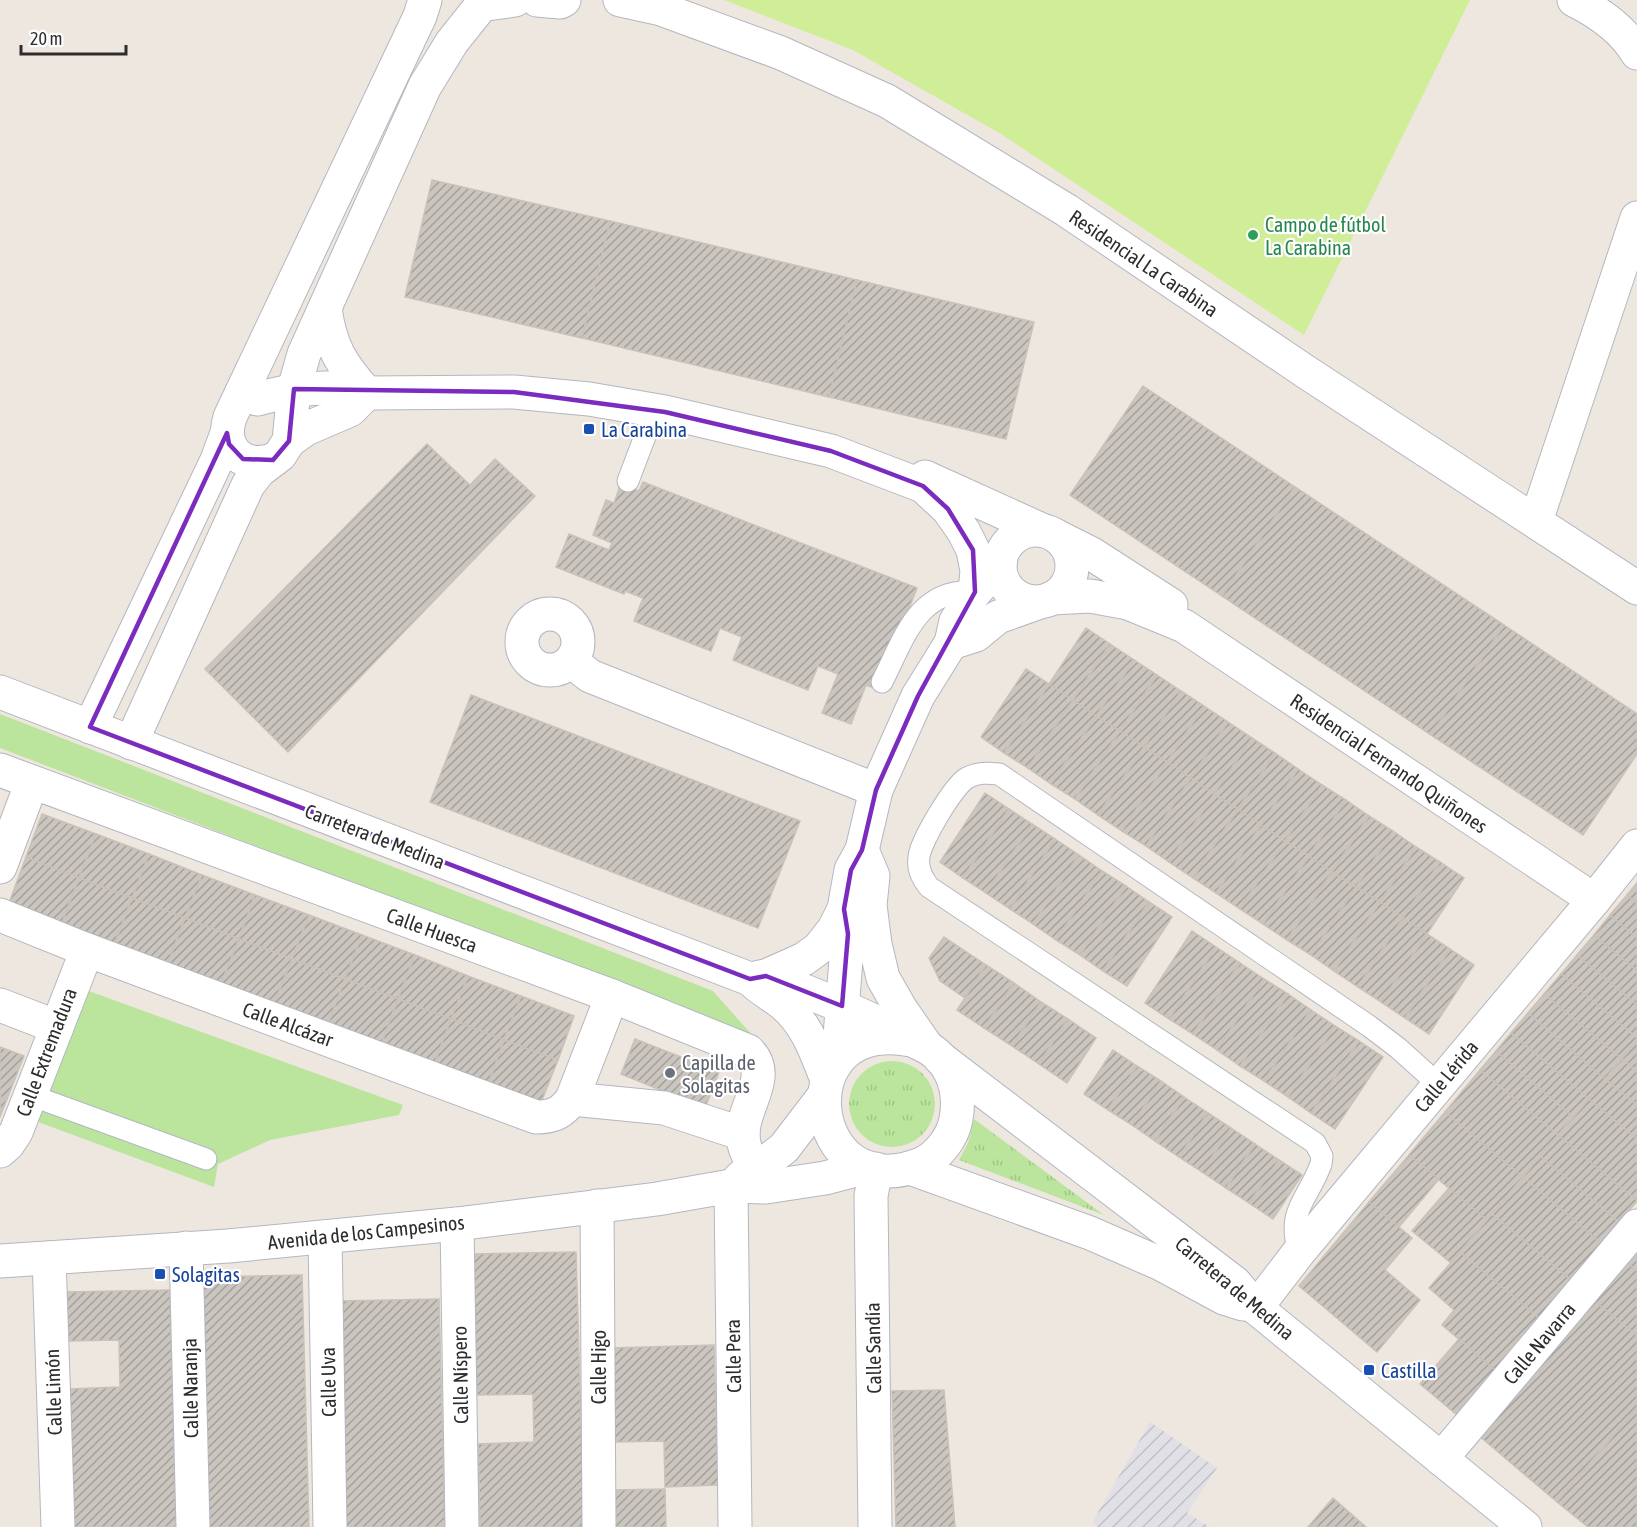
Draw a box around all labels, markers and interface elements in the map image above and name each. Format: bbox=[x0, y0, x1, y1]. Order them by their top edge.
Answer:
scale bar bbox=[21, 18, 126, 56]
text: 20 m bbox=[30, 28, 62, 49]
street label: Residencial La Carabina bbox=[1065, 205, 1223, 321]
place label: Campo de fútbol La Carabina bbox=[1265, 213, 1386, 259]
marker: Campo de fútbol La Carabina bbox=[1246, 228, 1260, 242]
place label: La Carabina bbox=[601, 418, 687, 441]
marker: La Carabina bbox=[582, 422, 596, 436]
street label: Residencial Fernando Quiñones bbox=[1286, 689, 1492, 837]
street label: Carretera de Medina bbox=[302, 799, 448, 873]
street label: Calle Huesca bbox=[384, 903, 480, 957]
street label: Calle Extremadura bbox=[11, 985, 81, 1119]
street label: Calle Alcázar bbox=[240, 997, 337, 1051]
street label: Calle Lérida bbox=[1409, 1035, 1483, 1117]
place label: Capilla de Solagitas bbox=[682, 1051, 756, 1097]
marker: Capilla de Solagitas bbox=[663, 1066, 677, 1080]
street label: Avenida de los Campesinos bbox=[267, 1210, 465, 1254]
street label: Carretera de Medina bbox=[1171, 1232, 1299, 1344]
place label: Solagitas bbox=[172, 1263, 240, 1286]
marker: Solagitas bbox=[153, 1267, 167, 1281]
street label: Calle Navarra bbox=[1498, 1297, 1580, 1389]
street label: Calle Sandía bbox=[861, 1302, 885, 1394]
street label: Calle Pera bbox=[721, 1319, 745, 1393]
street label: Calle Níspero bbox=[448, 1326, 472, 1424]
street label: Calle Higo bbox=[587, 1330, 610, 1404]
street label: Calle Naranja bbox=[178, 1338, 202, 1438]
street label: Calle Uva bbox=[316, 1347, 340, 1417]
street label: Calle Limón bbox=[40, 1348, 66, 1436]
place label: Castilla bbox=[1381, 1359, 1437, 1382]
marker: Castilla bbox=[1362, 1363, 1376, 1377]

